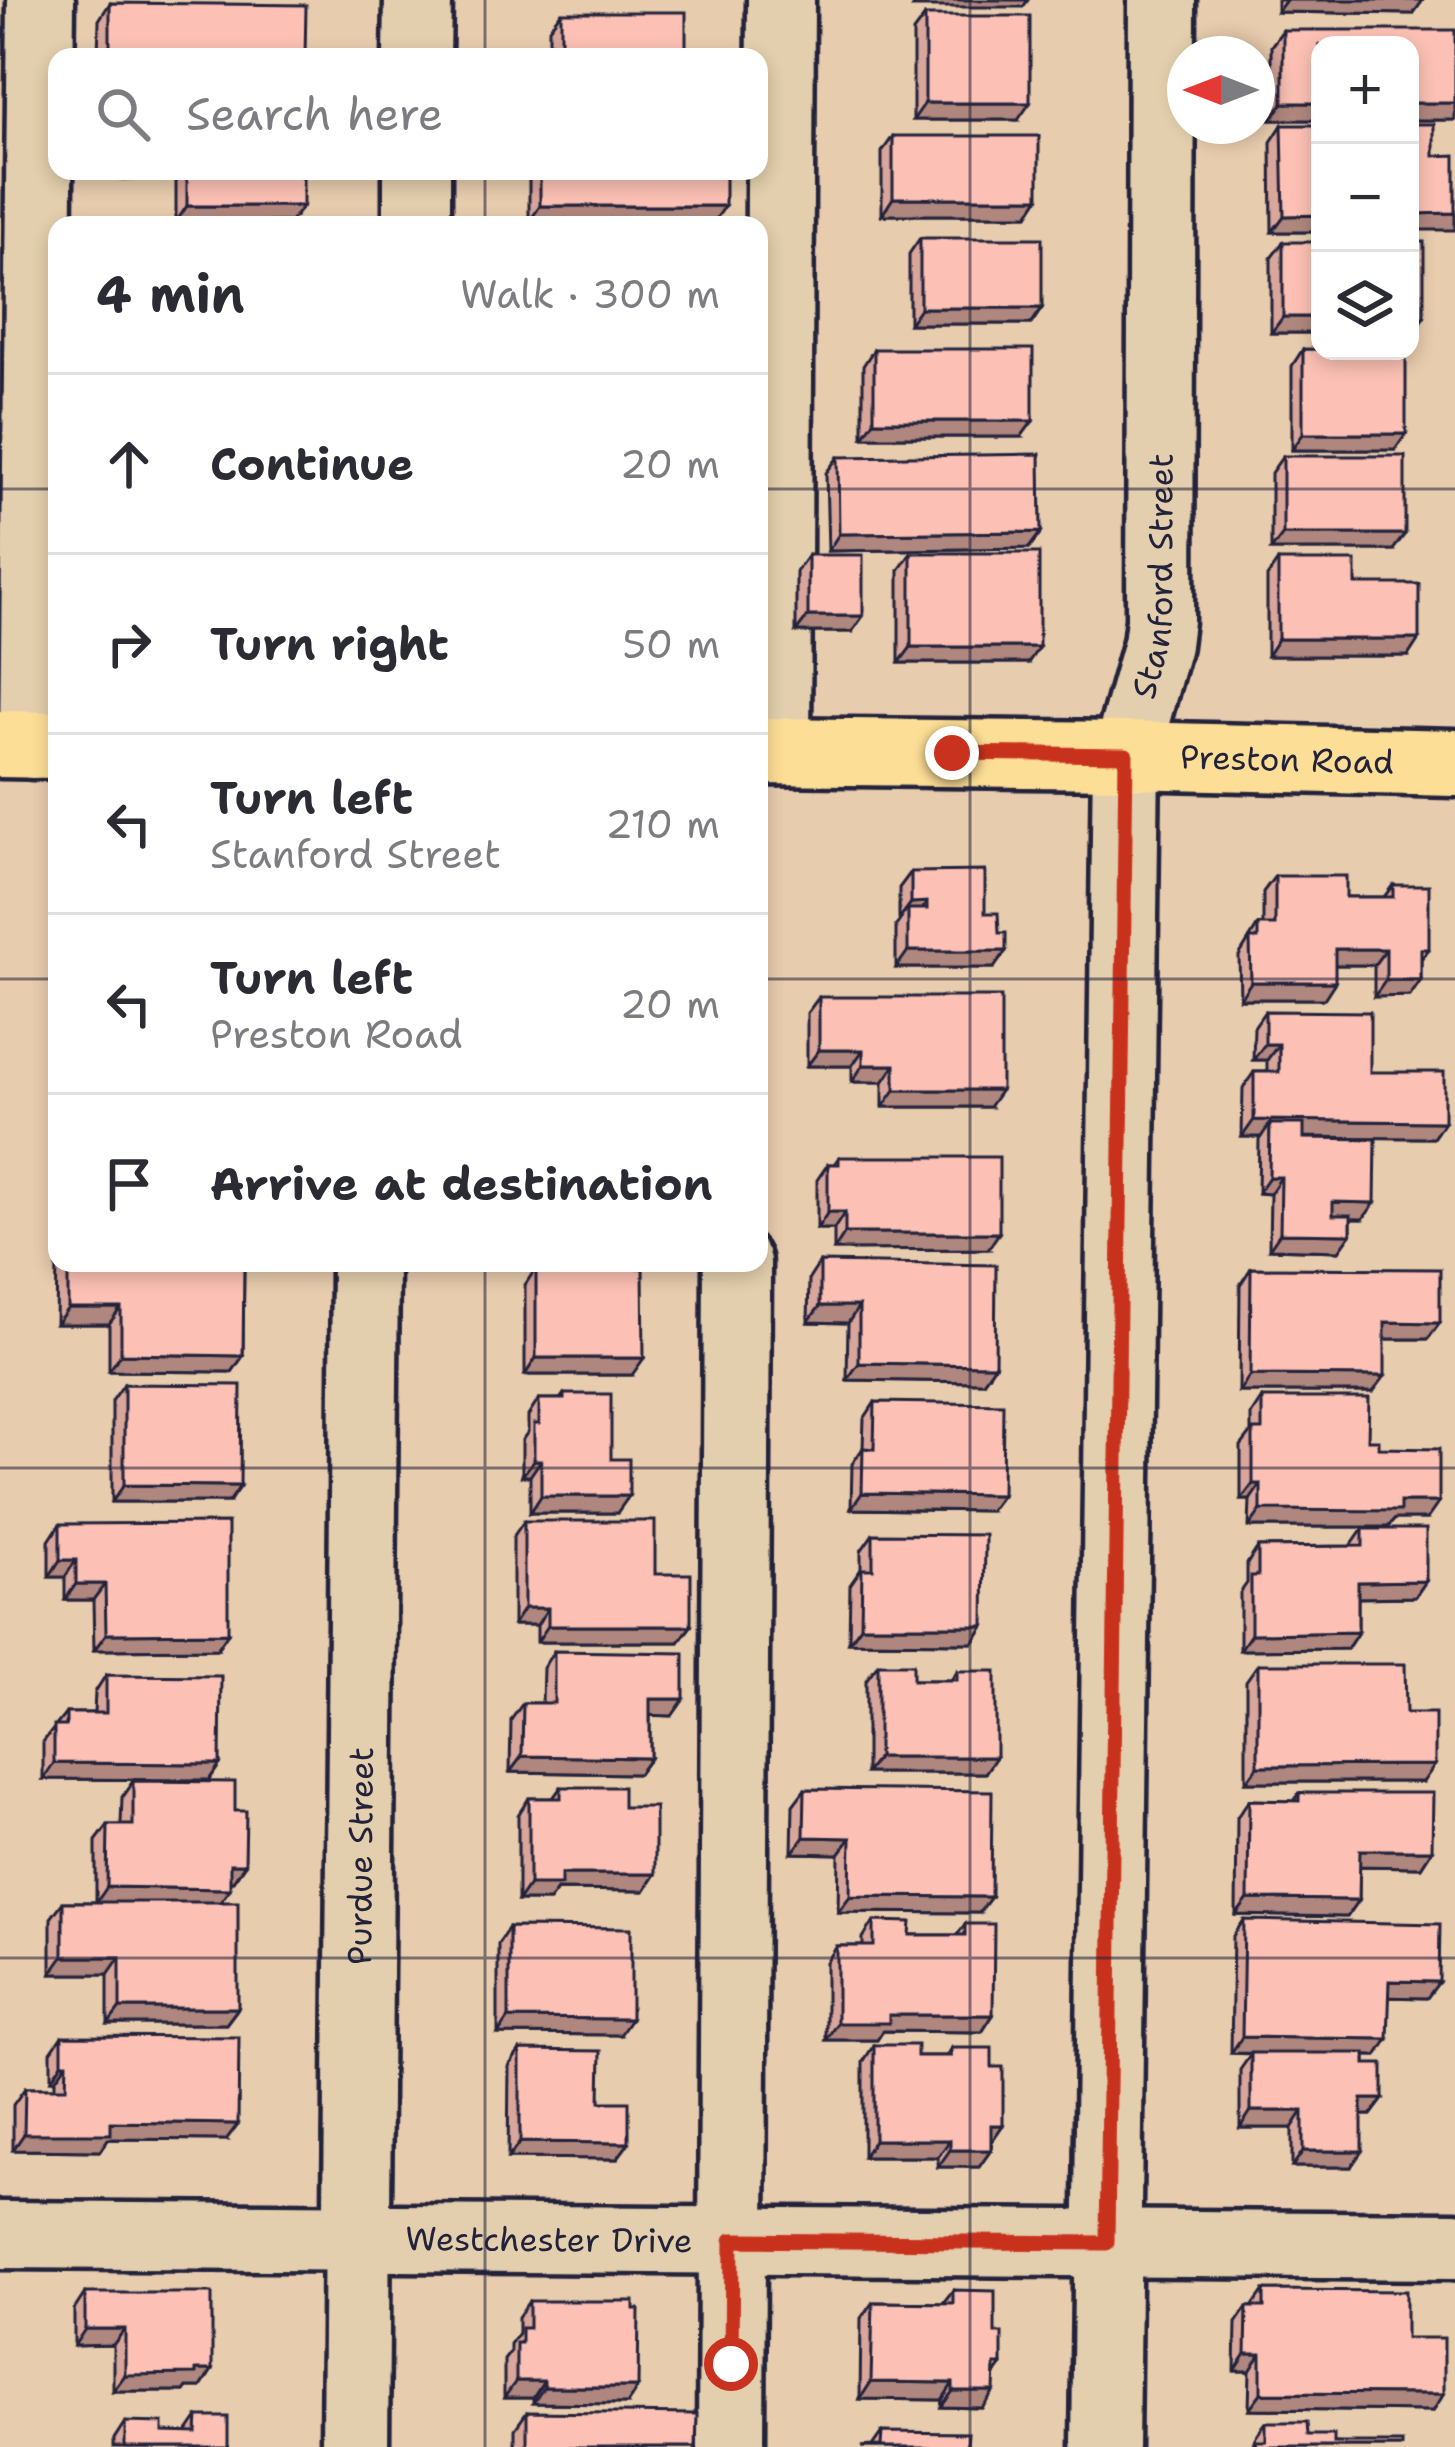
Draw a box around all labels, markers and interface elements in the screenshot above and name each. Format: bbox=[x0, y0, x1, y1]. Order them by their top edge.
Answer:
north arrow bbox=[1167, 36, 1275, 144]
map controls bbox=[1311, 36, 1419, 360]
button: + bbox=[1311, 36, 1419, 144]
search box bbox=[48, 48, 768, 180]
icon: search bbox=[90, 81, 156, 147]
text: Search here bbox=[186, 84, 443, 144]
button: − bbox=[1311, 144, 1419, 252]
button: layers bbox=[1311, 252, 1419, 360]
text: 4 min bbox=[96, 260, 245, 328]
text: Walk · 300 m bbox=[460, 268, 720, 320]
icon: ahead bbox=[96, 431, 162, 497]
text: Continue bbox=[210, 434, 414, 494]
text: 20 m bbox=[620, 438, 720, 490]
street label: Stanford Street bbox=[1121, 453, 1184, 704]
icon: right bbox=[96, 611, 162, 677]
text: Turn right bbox=[210, 614, 449, 674]
text: 50 m bbox=[622, 618, 720, 670]
route end bbox=[925, 726, 979, 780]
street label: Preston Road bbox=[1179, 734, 1394, 785]
text: Turn left bbox=[210, 768, 413, 828]
icon: left bbox=[96, 791, 162, 857]
text: 210 m bbox=[605, 798, 720, 850]
text: Stanford Street bbox=[210, 828, 501, 880]
text: Turn left bbox=[210, 948, 413, 1008]
icon: left bbox=[96, 971, 162, 1037]
text: 20 m bbox=[620, 978, 720, 1030]
text: Preston Road bbox=[210, 1008, 463, 1060]
icon: arrive bbox=[96, 1151, 162, 1217]
text: Arrive at destination bbox=[210, 1154, 713, 1214]
street label: Purdue Street bbox=[337, 1747, 384, 1965]
street label: Westchester Drive bbox=[405, 2216, 693, 2263]
route start bbox=[704, 2337, 758, 2391]

